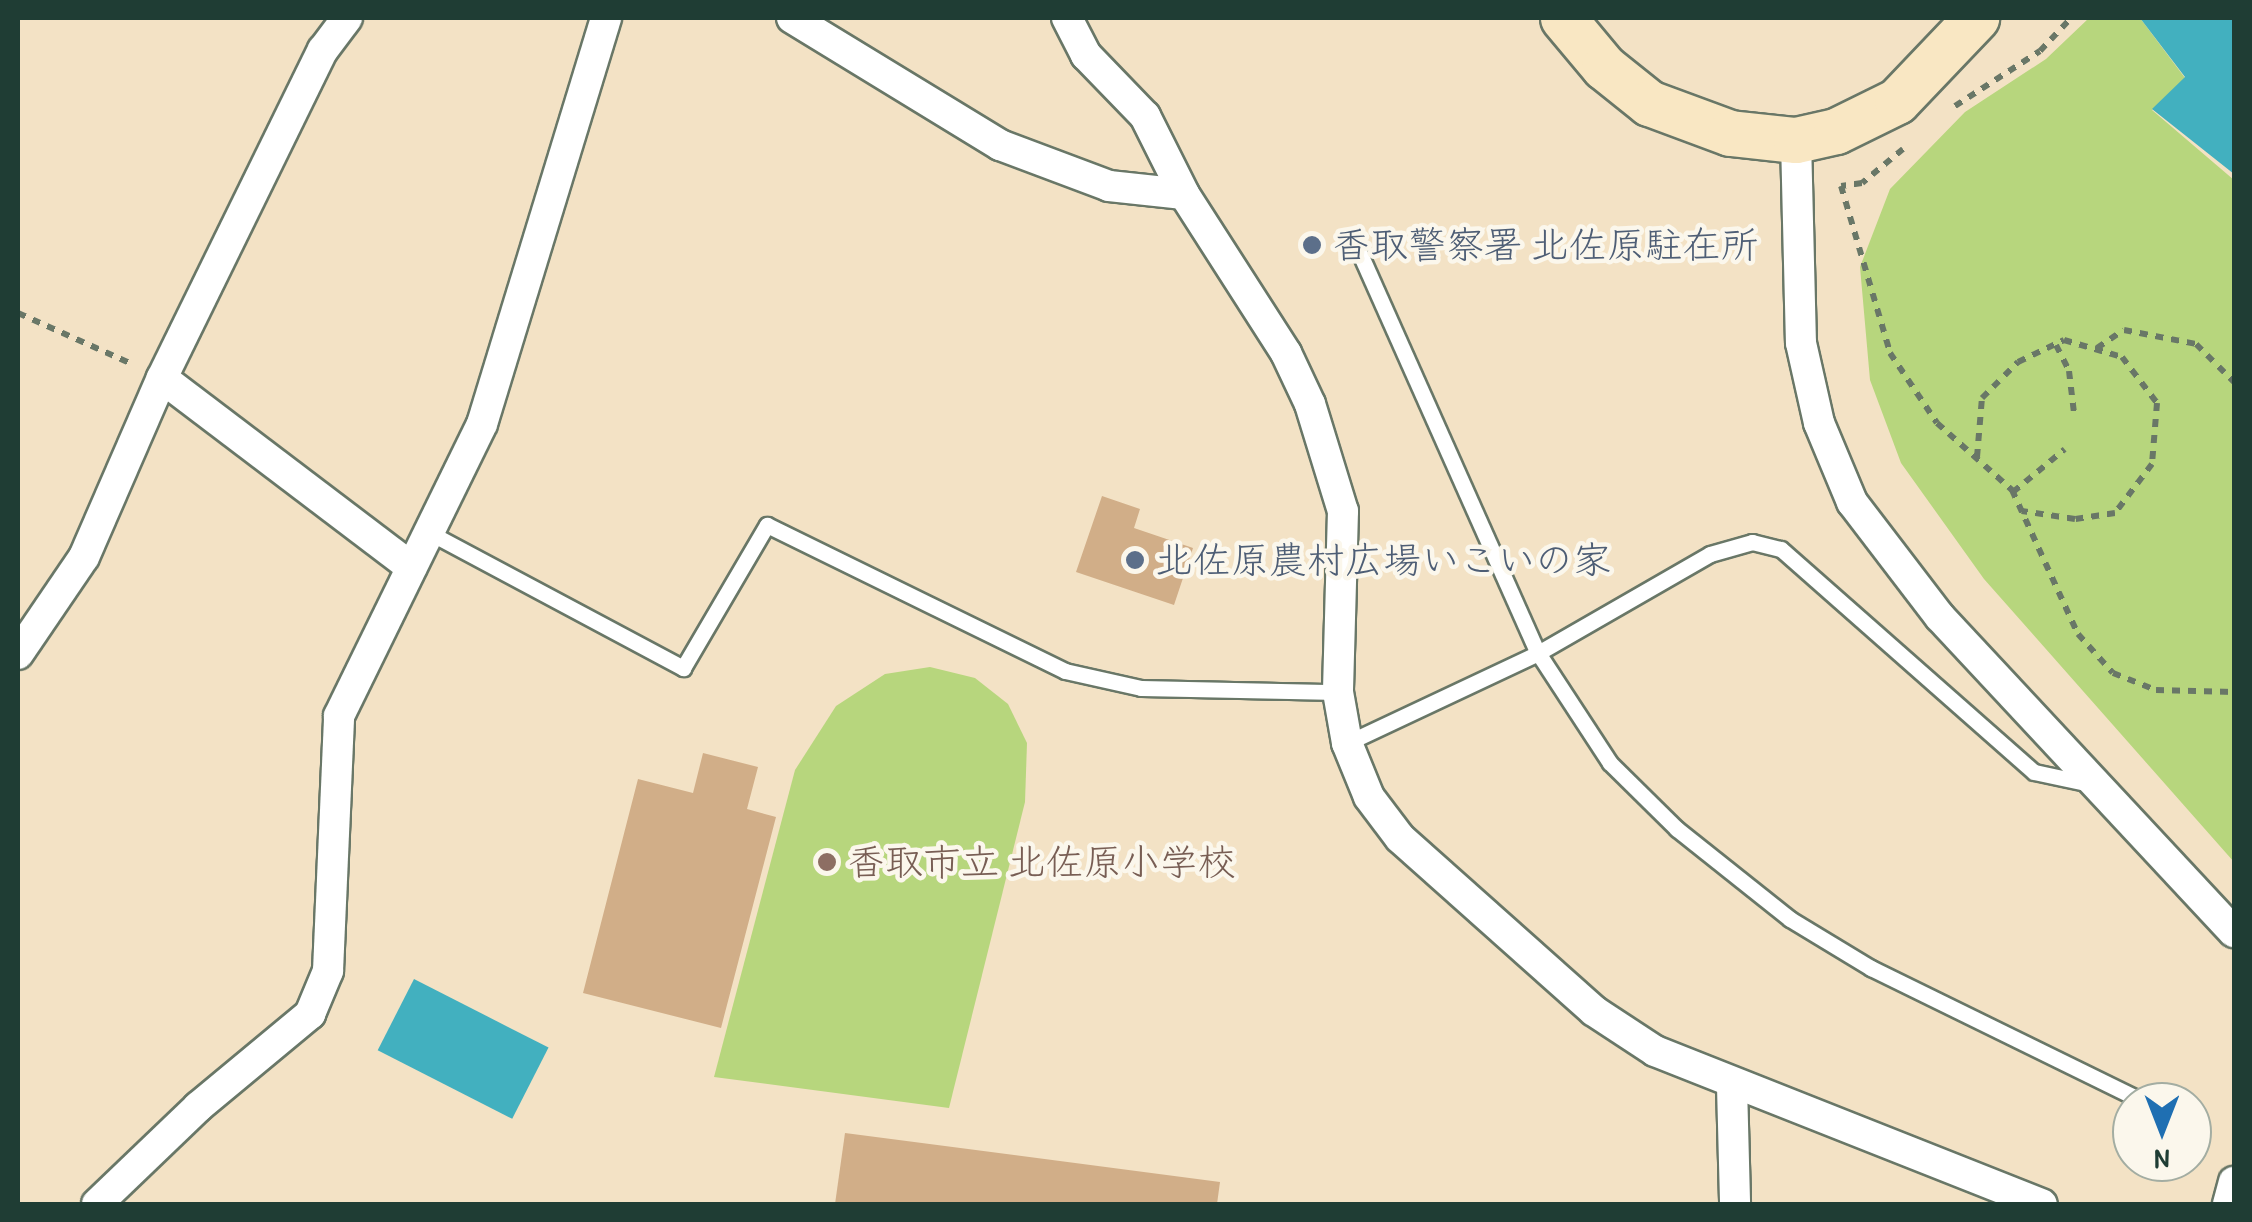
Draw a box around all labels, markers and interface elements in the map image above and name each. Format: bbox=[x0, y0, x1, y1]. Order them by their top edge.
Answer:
place label: 香取警察署 北佐原駐在所 bbox=[1332, 222, 1759, 268]
marker: 香取警察署 北佐原駐在所 bbox=[1301, 234, 1323, 256]
place label: 北佐原農村広場いこいの家 bbox=[1155, 537, 1611, 583]
marker: 北佐原農村広場いこいの家 bbox=[1124, 549, 1146, 571]
place label: 香取市立 北佐原小学校 bbox=[847, 839, 1236, 885]
marker: 香取市立 北佐原小学校 bbox=[816, 851, 838, 873]
north arrow bbox=[2112, 1082, 2212, 1182]
text: N bbox=[2155, 1141, 2169, 1179]

